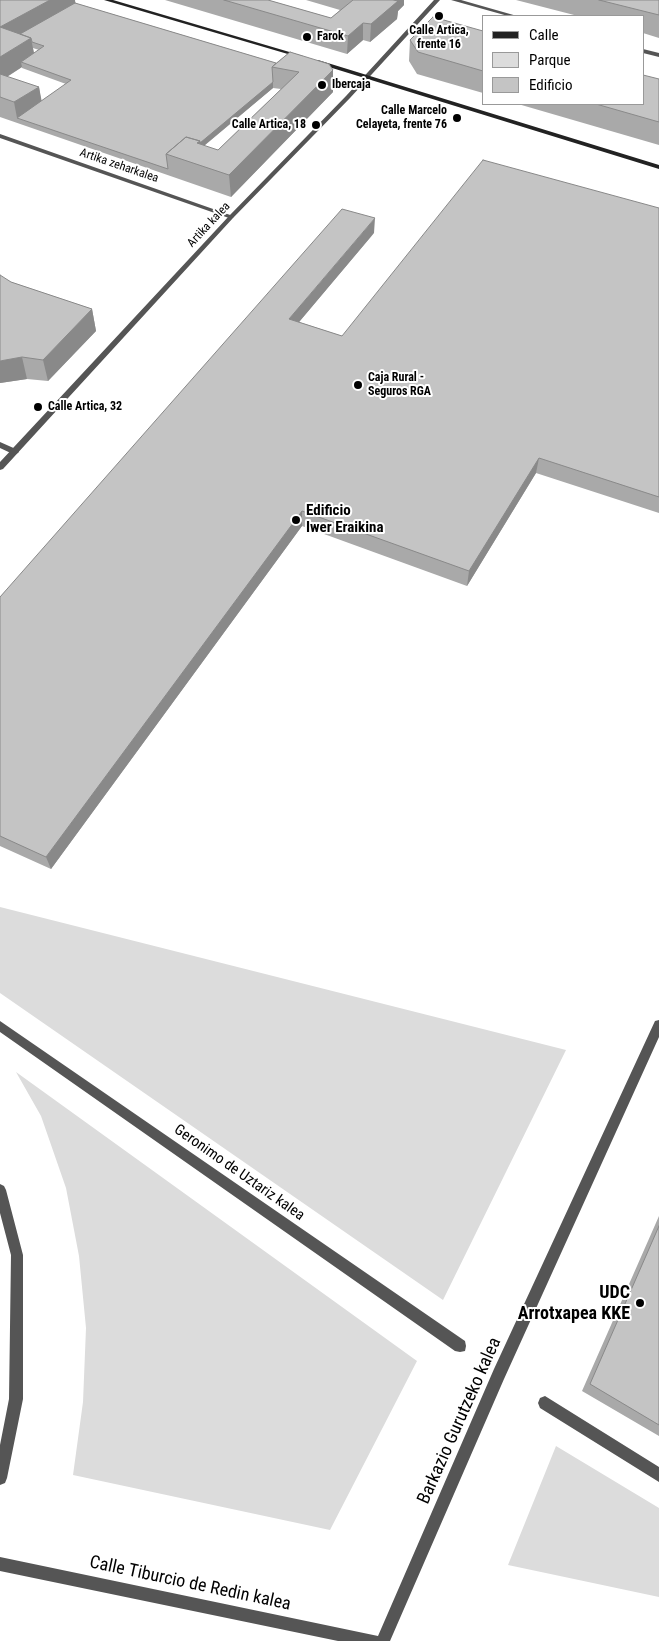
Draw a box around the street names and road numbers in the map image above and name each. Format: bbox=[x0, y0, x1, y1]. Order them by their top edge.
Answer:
street label: Artika zeharkalea bbox=[78, 146, 160, 186]
street label: Artika kalea bbox=[185, 199, 233, 251]
street label: Geronimo de Uztariz kalea bbox=[170, 1121, 308, 1225]
street label: Barkazio Gurutzeko kalea bbox=[414, 1334, 506, 1508]
street label: Calle Tiburcio de Redin kalea bbox=[88, 1552, 292, 1616]

